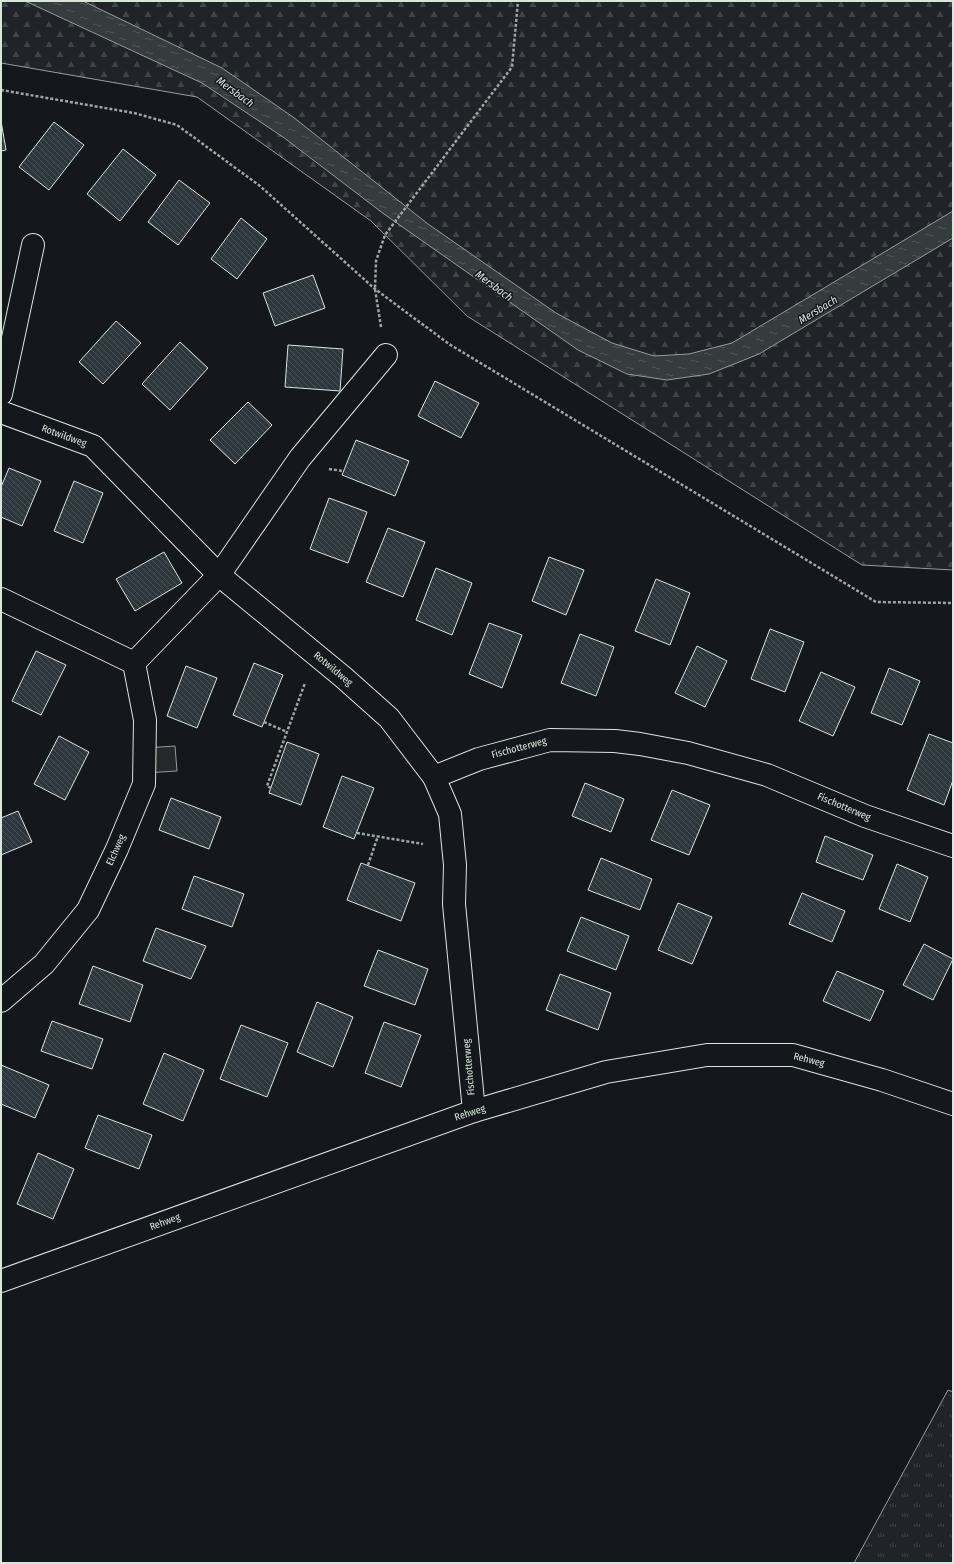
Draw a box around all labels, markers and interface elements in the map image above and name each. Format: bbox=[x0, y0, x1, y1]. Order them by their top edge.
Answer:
water label: Mersbach bbox=[214, 74, 257, 110]
water label: Mersbach bbox=[473, 268, 515, 304]
water label: Mersbach bbox=[796, 293, 840, 327]
street label: Rotwildweg bbox=[40, 422, 88, 450]
street label: Rotwildweg bbox=[311, 649, 355, 689]
street label: Fischotterweg bbox=[490, 735, 548, 761]
street label: Fischotterweg bbox=[816, 790, 873, 824]
street label: Elchweg bbox=[104, 832, 128, 867]
street label: Fischotterweg bbox=[461, 1038, 477, 1096]
street label: Rehweg bbox=[792, 1050, 826, 1070]
street label: Rehweg bbox=[453, 1102, 487, 1124]
street label: Rehweg bbox=[148, 1211, 182, 1233]

